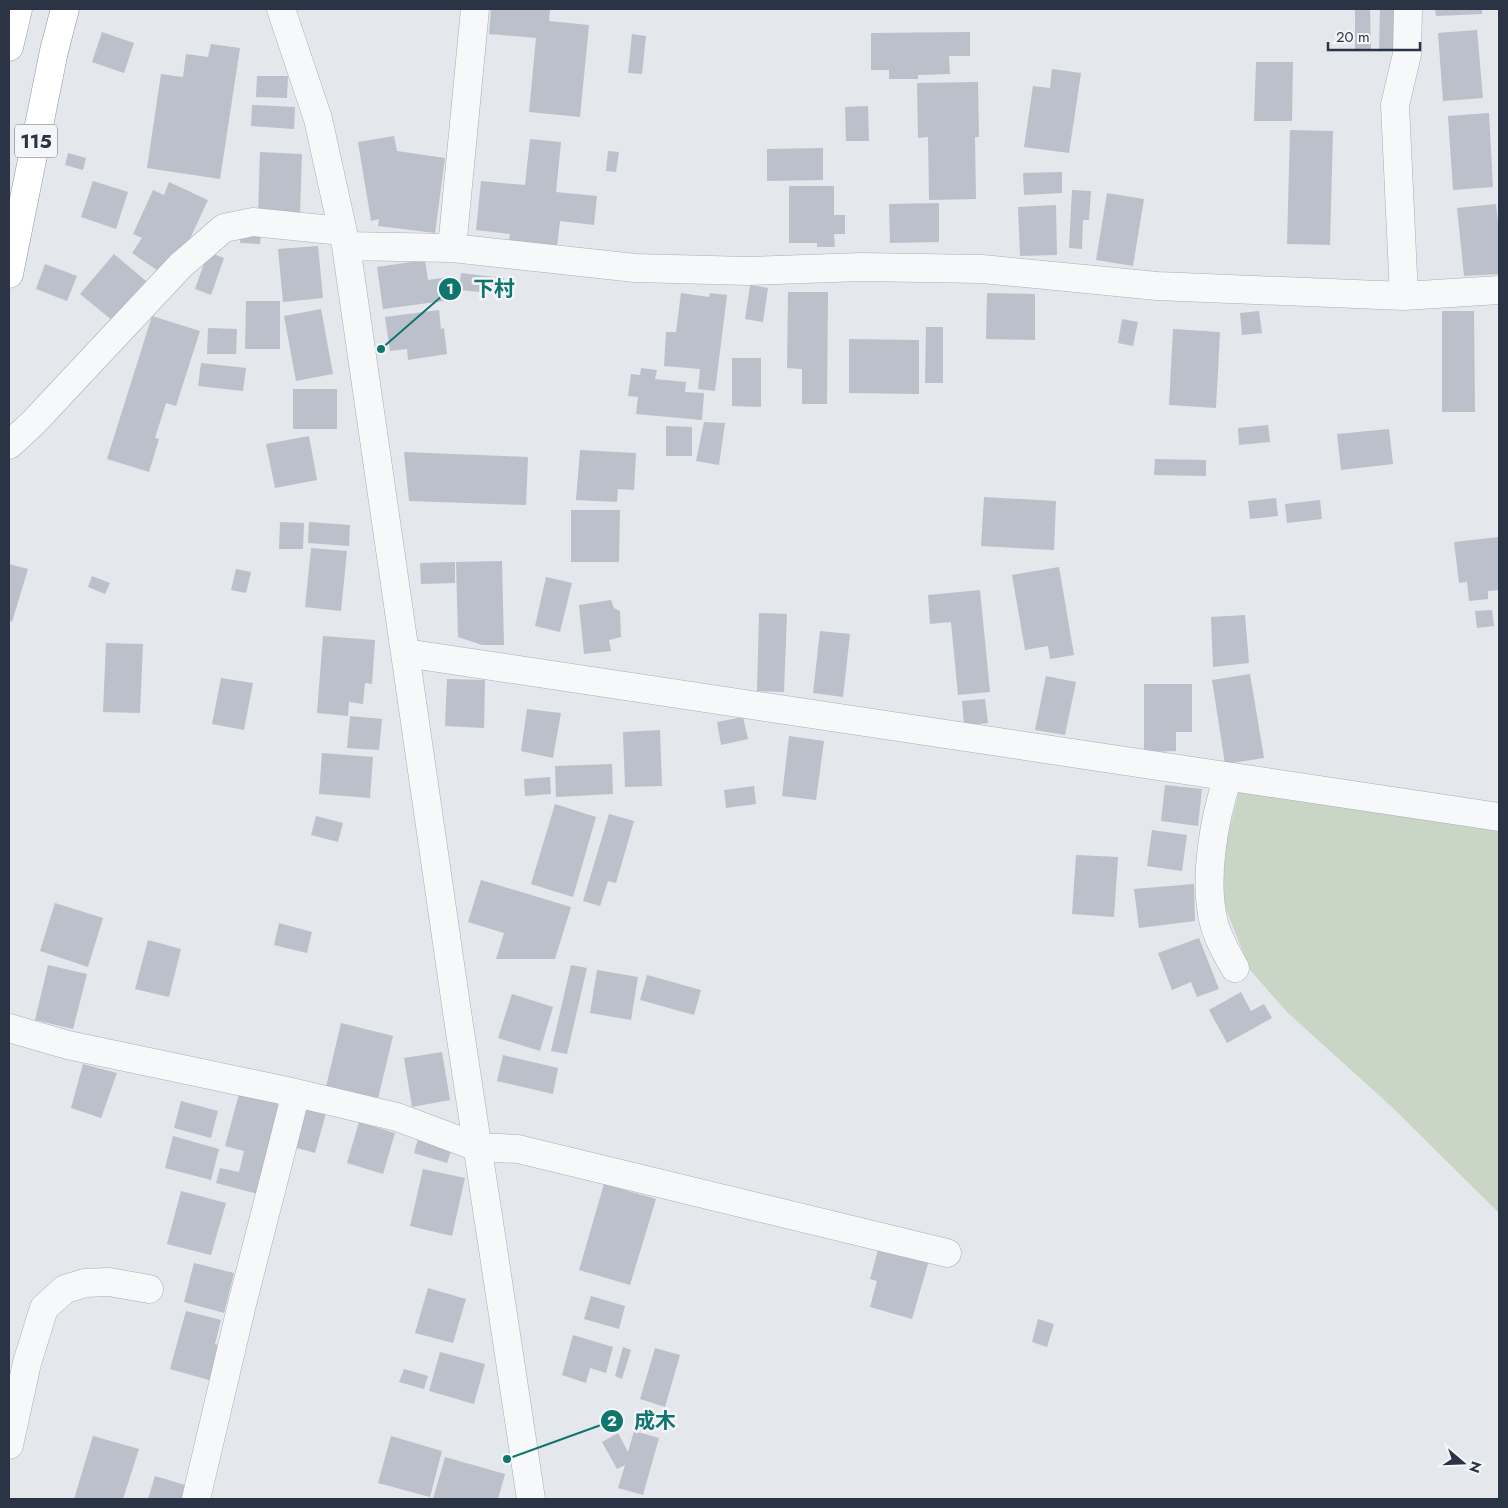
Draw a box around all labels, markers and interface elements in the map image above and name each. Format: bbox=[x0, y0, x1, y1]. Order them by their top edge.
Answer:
scale bar bbox=[1328, 20, 1420, 52]
text: 20 m bbox=[1336, 26, 1370, 48]
road number: 115 bbox=[15, 124, 57, 158]
callout: 下村 bbox=[438, 271, 525, 307]
text: 下村 bbox=[473, 274, 515, 304]
text: 1 bbox=[446, 278, 454, 300]
callout: 成木 bbox=[599, 1403, 686, 1439]
text: 成木 bbox=[634, 1406, 676, 1436]
text: 2 bbox=[607, 1410, 617, 1432]
north arrow bbox=[1438, 1438, 1488, 1488]
text: N bbox=[1464, 1459, 1487, 1476]

